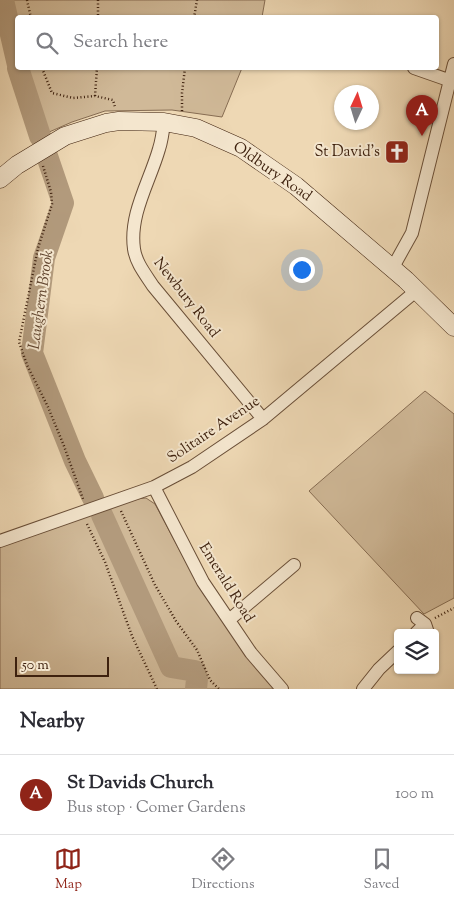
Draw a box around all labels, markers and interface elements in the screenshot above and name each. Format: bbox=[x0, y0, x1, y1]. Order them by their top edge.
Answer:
search box bbox=[15, 15, 439, 70]
icon: search bbox=[33, 29, 61, 57]
text: Search here bbox=[73, 29, 168, 56]
north arrow bbox=[334, 85, 379, 130]
pin: A bbox=[406, 95, 438, 136]
street label: Oldbury Road bbox=[228, 137, 316, 207]
church icon: St David's bbox=[384, 139, 410, 165]
place label: St David's bbox=[314, 142, 380, 163]
water label: Laughern Brook bbox=[24, 249, 60, 351]
street label: Newbury Road bbox=[148, 254, 224, 343]
your location bbox=[289, 257, 315, 283]
street label: Solitaire Avenue bbox=[164, 391, 264, 469]
street label: Emerald Road bbox=[193, 539, 259, 627]
map controls bbox=[394, 629, 439, 674]
button: layers bbox=[394, 629, 439, 674]
scale bar bbox=[15, 654, 109, 677]
text: 50 m bbox=[22, 656, 49, 676]
text: Nearby bbox=[20, 707, 85, 737]
text: St Davids Church bbox=[67, 770, 214, 797]
text: A bbox=[30, 783, 43, 806]
text: 100 m bbox=[395, 783, 434, 806]
text: Bus stop · Comer Gardens bbox=[67, 797, 246, 820]
tab: Map bbox=[54, 845, 82, 895]
tab: Directions bbox=[191, 845, 255, 895]
tab: Saved bbox=[364, 845, 399, 895]

